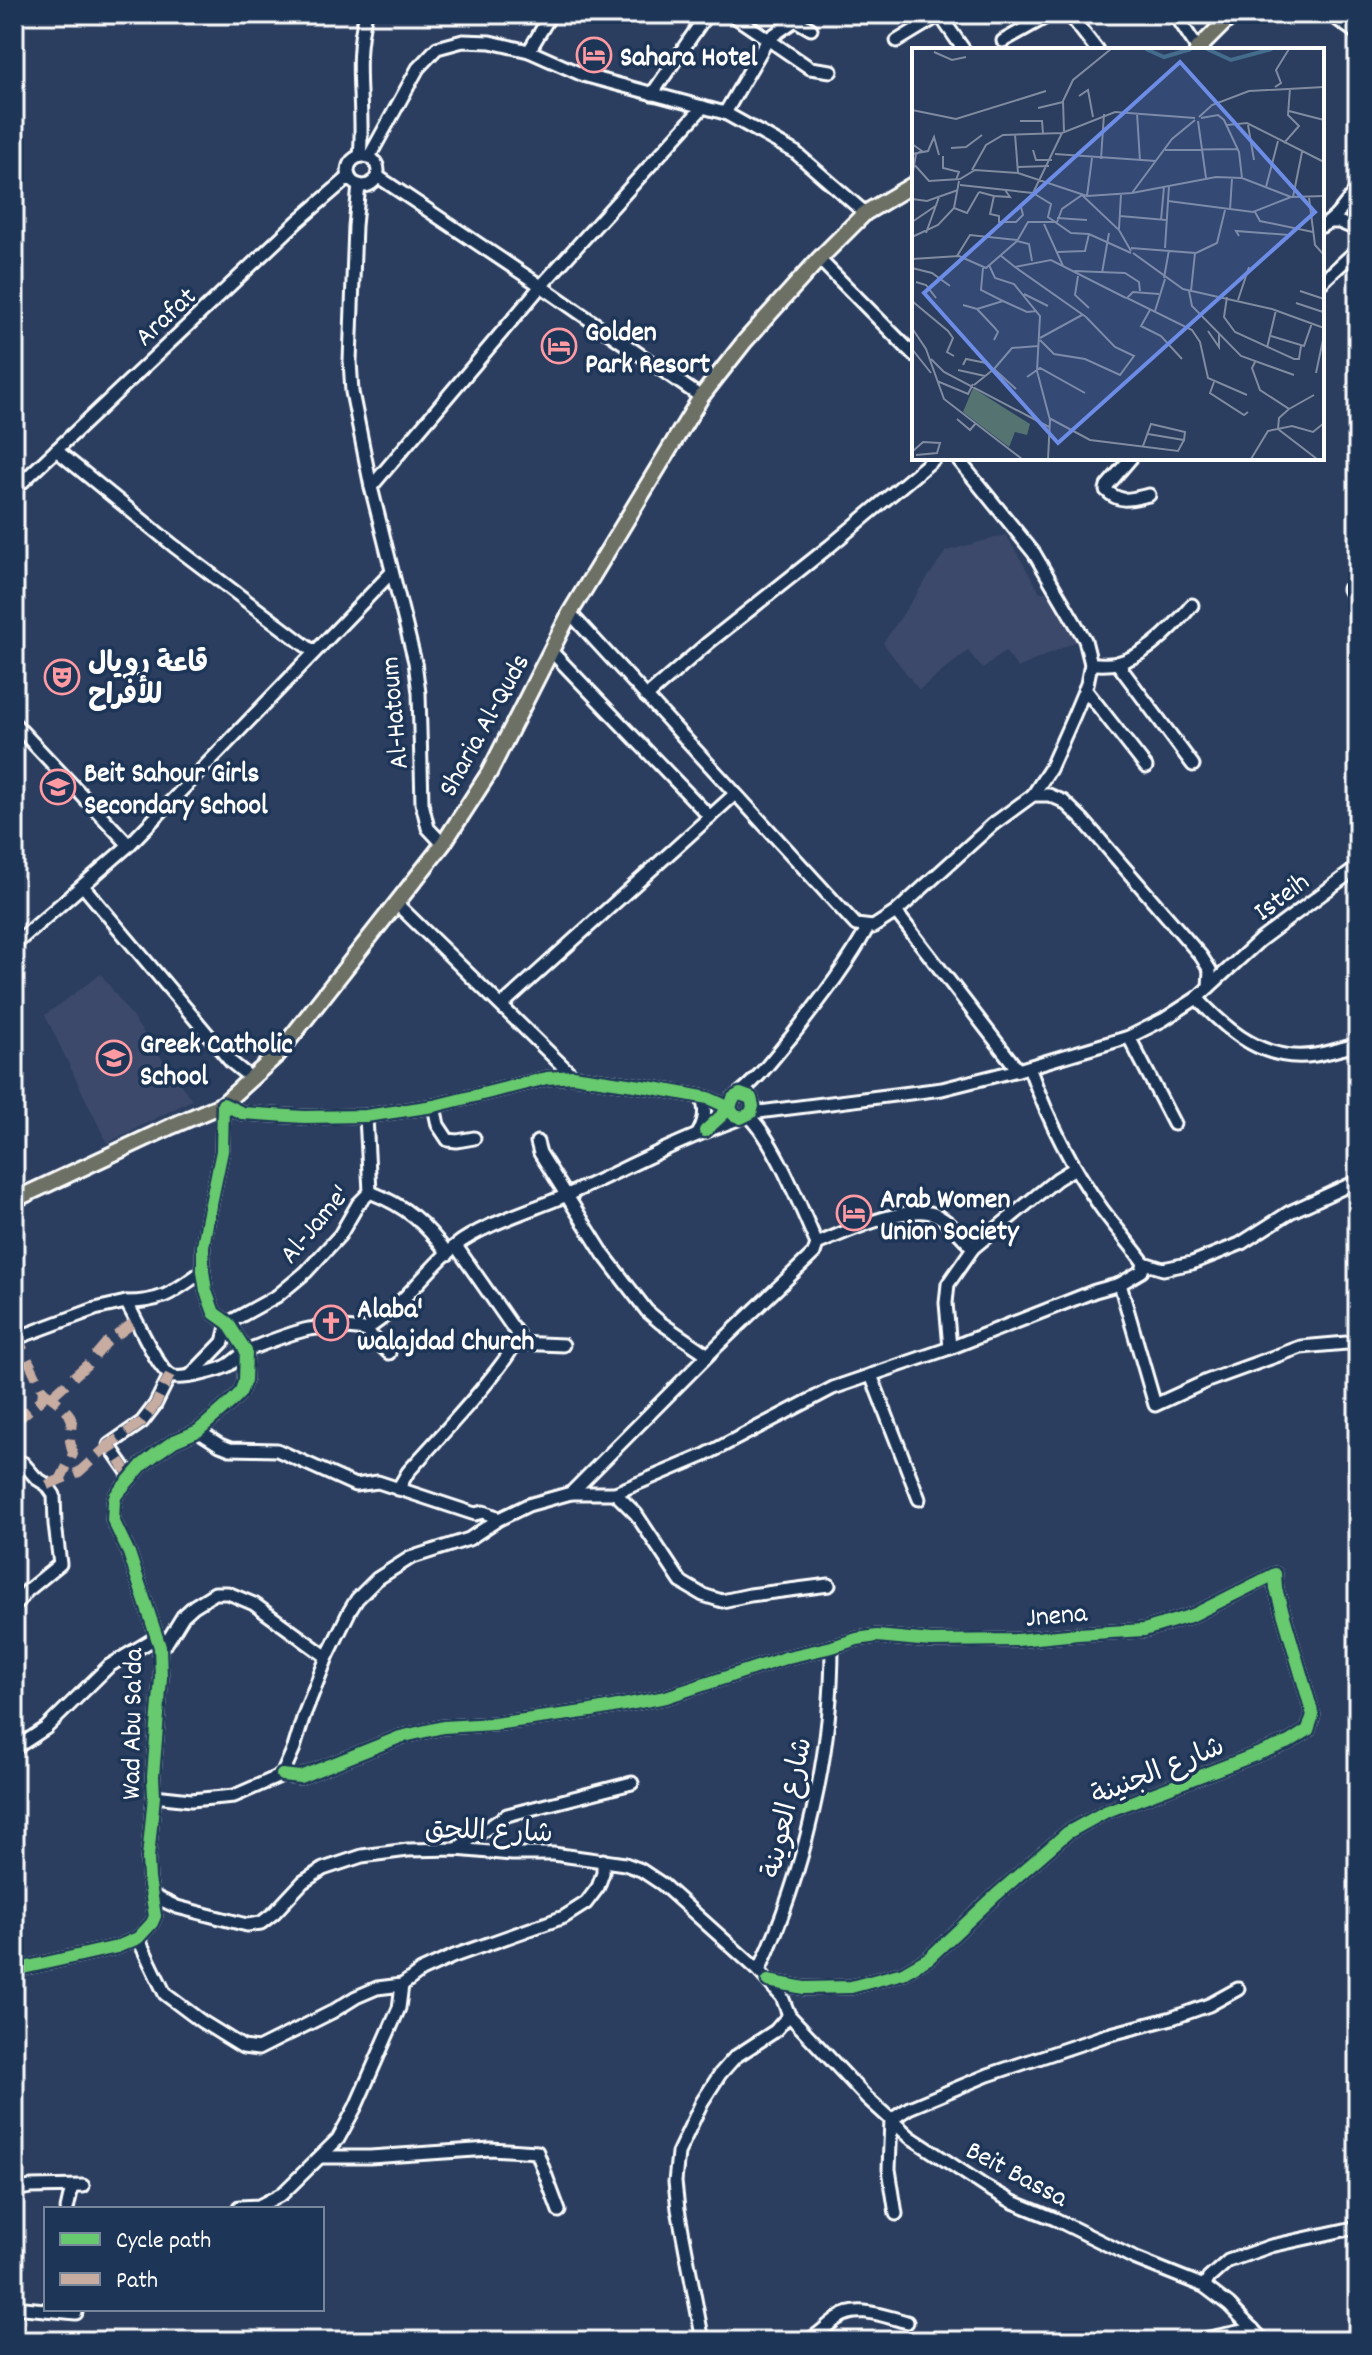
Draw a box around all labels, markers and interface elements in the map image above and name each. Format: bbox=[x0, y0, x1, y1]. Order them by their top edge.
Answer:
hotel icon: Sahara Hotel bbox=[575, 36, 613, 74]
place label: Sahara Hotel bbox=[620, 40, 758, 80]
inset map bbox=[912, 48, 1324, 460]
street label: Arafat bbox=[127, 279, 207, 358]
place label: Golden Park Resort bbox=[585, 315, 711, 387]
hotel icon: Golden Park Resort bbox=[540, 327, 578, 365]
place label: قاعة رويال للأفراح bbox=[88, 646, 208, 718]
street label: Sharia Al-Quds bbox=[431, 648, 542, 805]
street label: Al-Hatoum bbox=[372, 654, 422, 771]
theatre icon: قاعة رويال للأفراح bbox=[43, 658, 81, 696]
place label: Beit Sahour Girls Secondary School bbox=[84, 756, 268, 828]
school or university icon: Beit Sahour Girls Secondary School bbox=[39, 768, 77, 806]
street label: Isteih bbox=[1247, 865, 1319, 933]
place label: Greek Catholic School bbox=[140, 1027, 293, 1099]
school or university icon: Greek Catholic School bbox=[95, 1039, 133, 1077]
street label: Al-Jame' bbox=[272, 1178, 362, 1274]
place label: Arab Women Union Society bbox=[880, 1182, 1020, 1254]
hotel icon: Arab Women Union Society bbox=[835, 1194, 873, 1232]
place label: Alaba' walajdad Church bbox=[357, 1292, 534, 1364]
church icon: Alaba' walajdad Church bbox=[312, 1304, 350, 1342]
street label: Jnena bbox=[1024, 1595, 1090, 1641]
street label: Wad Abu Sa'da bbox=[114, 1647, 156, 1800]
street label: شارع الجنينة bbox=[1086, 1729, 1231, 1818]
street label: شارع العوينة bbox=[754, 1734, 825, 1882]
street label: شارع اللحق bbox=[424, 1812, 554, 1856]
street label: Beit Bassa bbox=[957, 2133, 1075, 2220]
legend bbox=[44, 2207, 324, 2311]
text: Cycle path bbox=[116, 2225, 211, 2259]
text: Path bbox=[116, 2265, 158, 2299]

